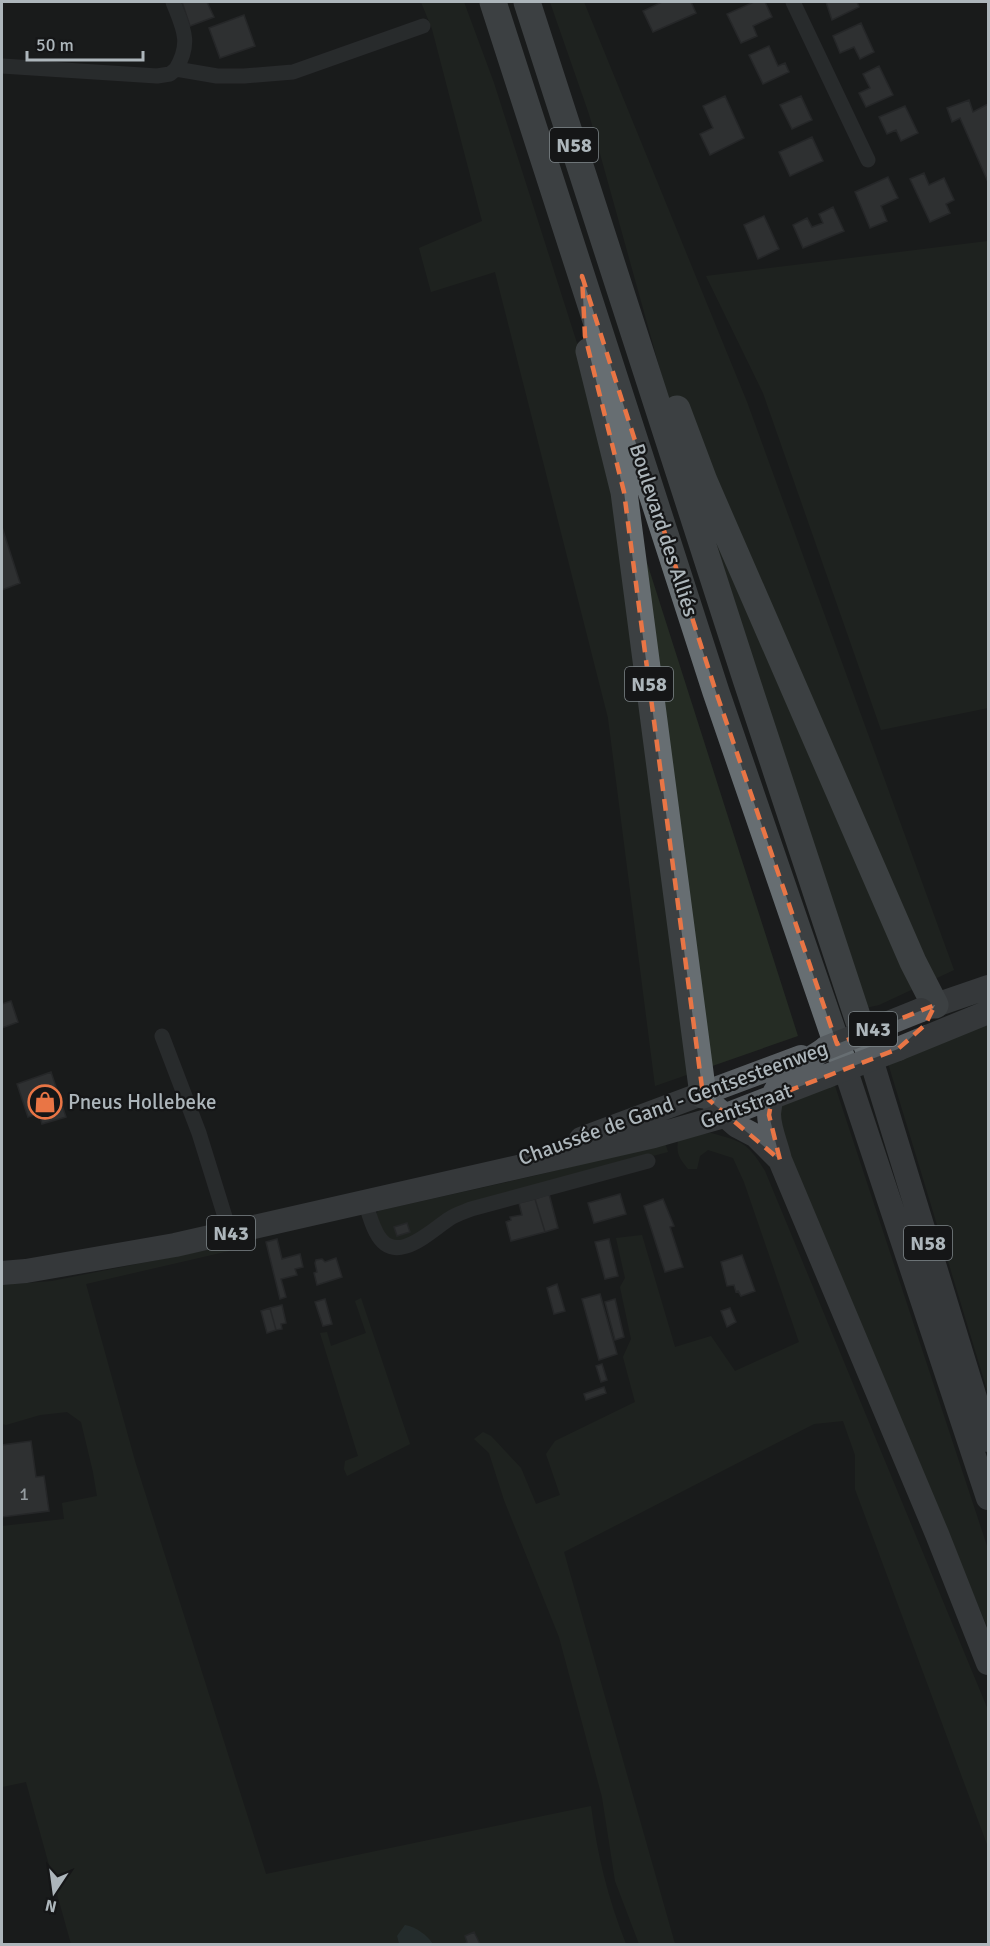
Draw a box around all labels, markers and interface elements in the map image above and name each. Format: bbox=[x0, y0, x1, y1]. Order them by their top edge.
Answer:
scale bar bbox=[27, 24, 142, 62]
text: 50 m bbox=[36, 34, 74, 56]
road number: N58 bbox=[550, 128, 598, 162]
street label: Boulevard des Alliés bbox=[624, 440, 704, 620]
road number: N58 bbox=[625, 667, 673, 701]
road number: N43 bbox=[849, 1012, 897, 1046]
street label: Chaussée de Gand - Gentsesteenweg bbox=[515, 1035, 831, 1171]
street label: Gentstraat bbox=[697, 1077, 795, 1135]
shop icon: Pneus Hollebeke bbox=[27, 1084, 63, 1120]
place label: Pneus Hollebeke bbox=[68, 1089, 217, 1115]
road number: N43 bbox=[207, 1216, 255, 1250]
road number: N58 bbox=[904, 1226, 952, 1260]
house number: 1 bbox=[19, 1483, 29, 1505]
north arrow bbox=[24, 1862, 84, 1922]
text: N bbox=[43, 1895, 59, 1917]

